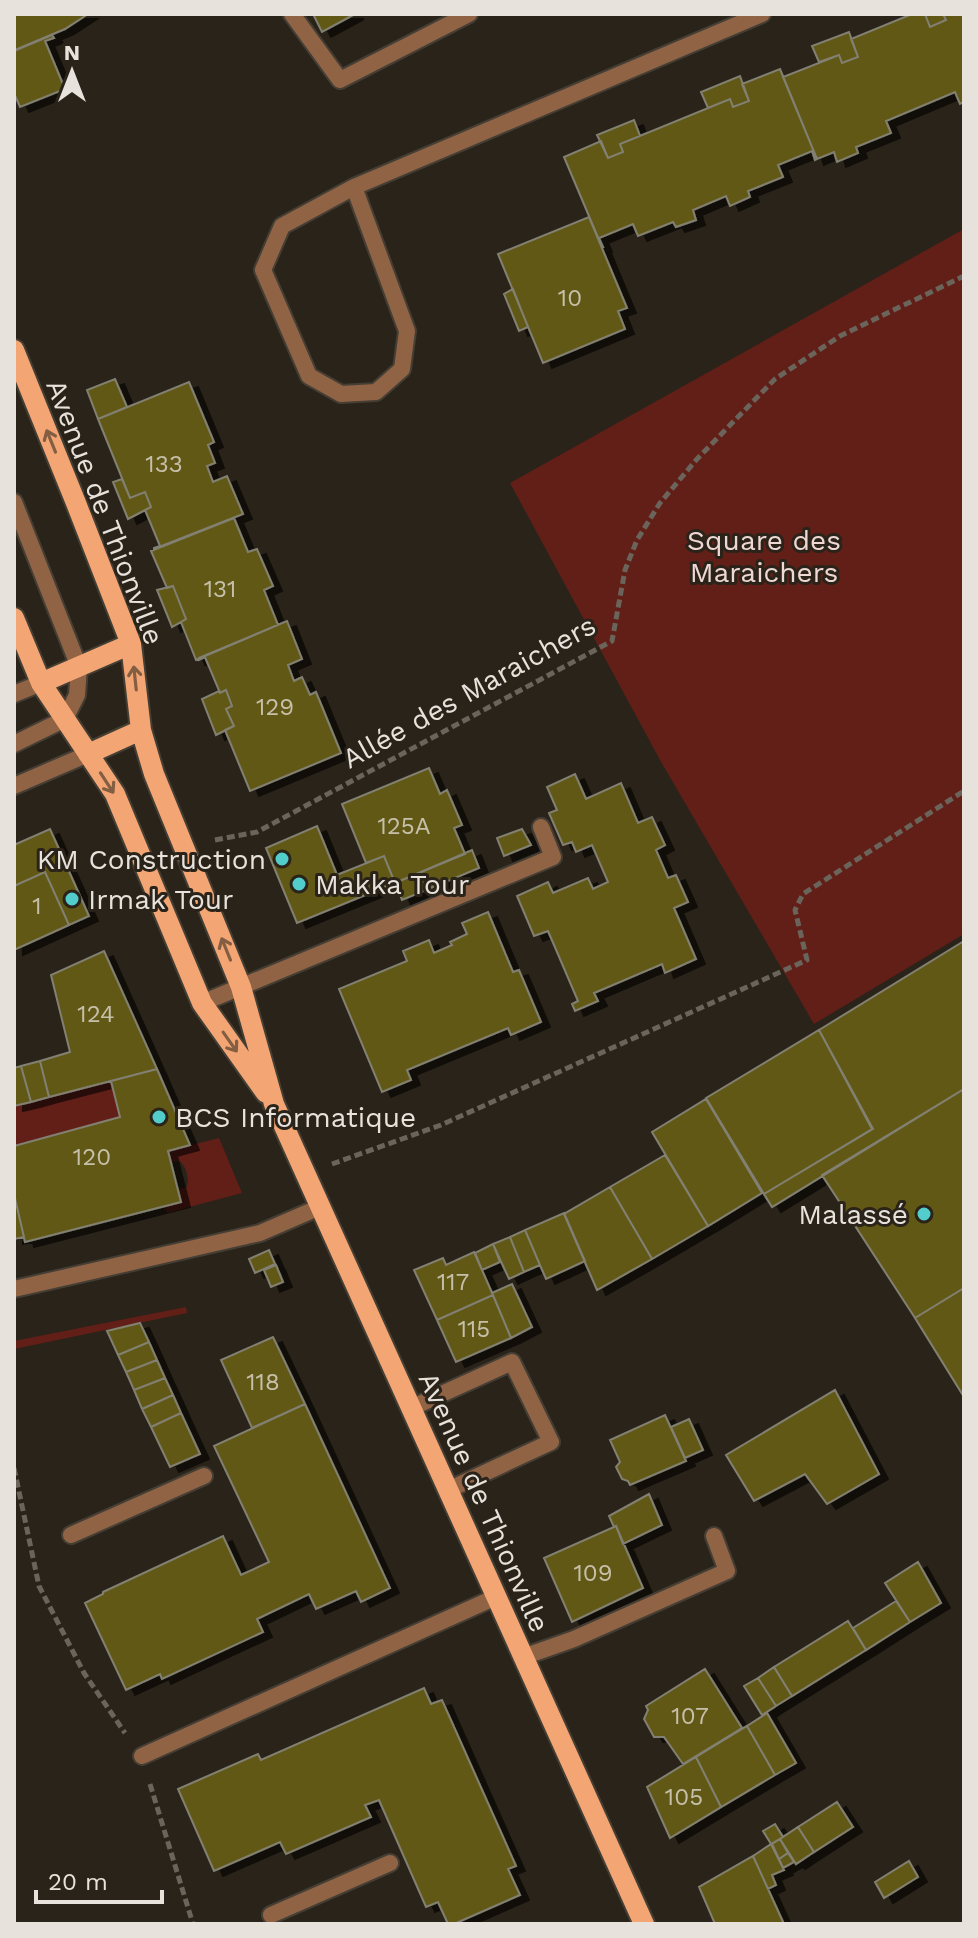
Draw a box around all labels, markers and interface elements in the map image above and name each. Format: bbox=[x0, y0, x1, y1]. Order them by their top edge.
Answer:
north arrow bbox=[32, 32, 112, 112]
text: N bbox=[64, 40, 80, 65]
house number: 10 bbox=[558, 284, 582, 312]
street label: Avenue de Thionville bbox=[39, 375, 171, 649]
one-way arrow bbox=[43, 429, 58, 454]
house number: 133 bbox=[145, 450, 183, 478]
park label: Square des Maraichers bbox=[687, 524, 841, 589]
house number: 131 bbox=[204, 575, 236, 603]
street label: Allée des Maraichers bbox=[337, 609, 601, 775]
one-way arrow bbox=[127, 665, 142, 692]
house number: 129 bbox=[256, 693, 294, 721]
one-way arrow bbox=[99, 771, 116, 793]
house number: 125A bbox=[377, 812, 431, 840]
place label: KM Construction bbox=[37, 843, 266, 876]
marker: KM Construction bbox=[273, 850, 291, 868]
place label: Makka Tour bbox=[315, 868, 469, 901]
marker: Makka Tour bbox=[290, 875, 308, 893]
place label: Irmak Tour bbox=[88, 883, 234, 916]
marker: Irmak Tour bbox=[63, 890, 81, 908]
house number: 1 bbox=[32, 892, 42, 920]
one-way arrow bbox=[217, 938, 232, 962]
house number: 124 bbox=[77, 1000, 115, 1028]
one-way arrow bbox=[222, 1031, 238, 1053]
place label: BCS Informatique bbox=[175, 1101, 416, 1134]
marker: BCS Informatique bbox=[150, 1108, 168, 1126]
house number: 120 bbox=[73, 1143, 111, 1171]
place label: Malassé bbox=[798, 1198, 908, 1231]
marker: Malassé bbox=[915, 1205, 933, 1223]
house number: 117 bbox=[437, 1268, 469, 1296]
house number: 115 bbox=[458, 1315, 490, 1343]
street label: Avenue de Thionville bbox=[412, 1367, 556, 1637]
house number: 118 bbox=[246, 1368, 280, 1396]
house number: 109 bbox=[573, 1559, 613, 1587]
house number: 107 bbox=[671, 1702, 709, 1730]
house number: 105 bbox=[665, 1783, 703, 1811]
scale bar bbox=[36, 1854, 162, 1904]
text: 20 m bbox=[48, 1868, 108, 1896]

